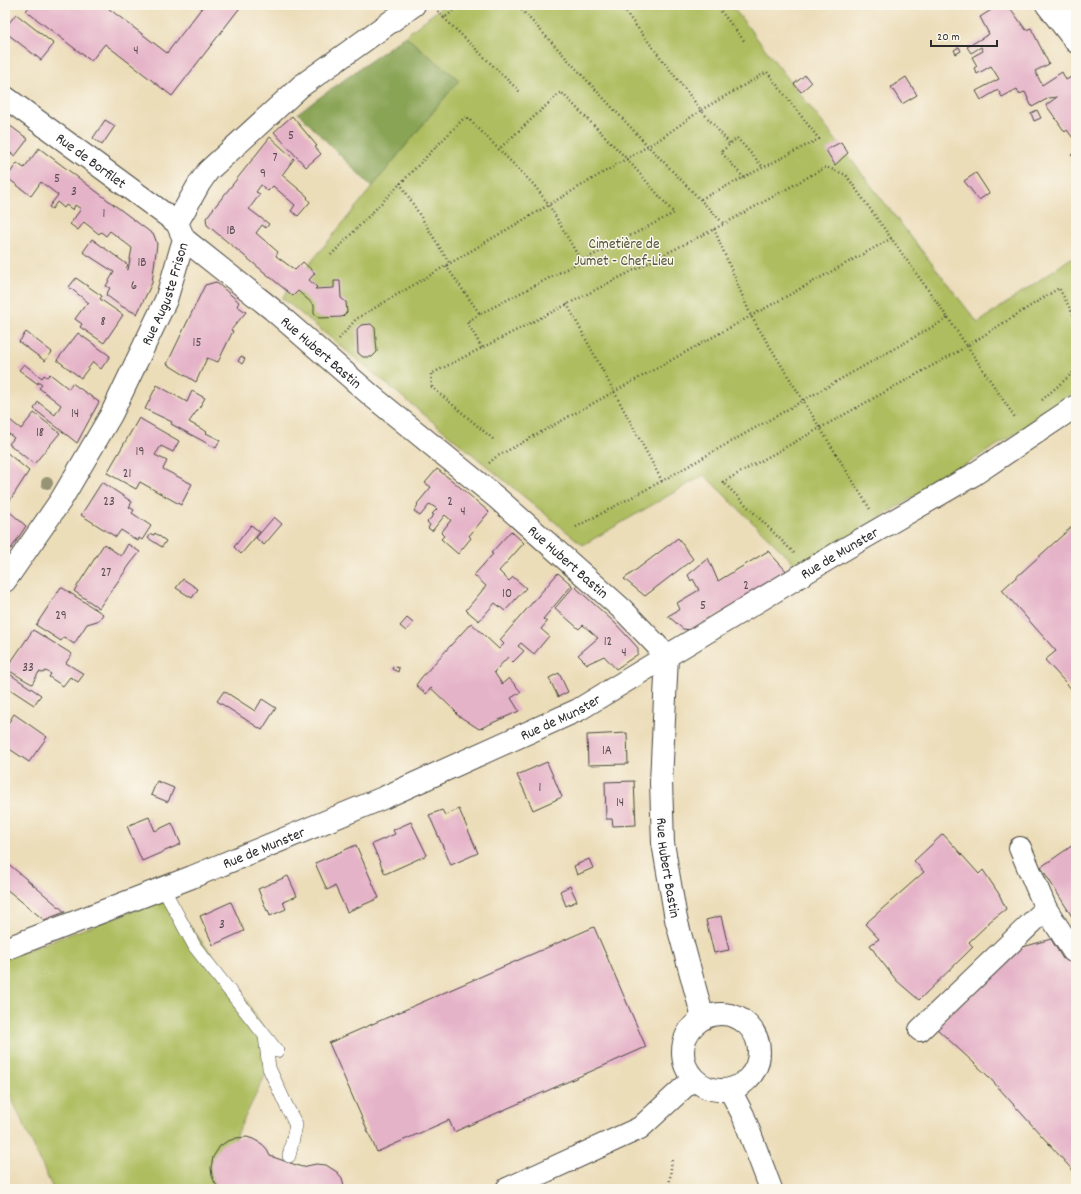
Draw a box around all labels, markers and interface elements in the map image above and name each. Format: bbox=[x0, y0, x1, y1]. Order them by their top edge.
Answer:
scale bar bbox=[931, 22, 997, 48]
text: 20 m bbox=[937, 29, 960, 46]
house number: 4 bbox=[133, 42, 139, 61]
house number: 5 bbox=[288, 127, 294, 146]
street label: Rue de Borfilet bbox=[50, 128, 130, 196]
house number: 7 bbox=[273, 149, 278, 168]
house number: 9 bbox=[260, 165, 266, 184]
house number: 5 bbox=[54, 170, 60, 189]
house number: 3 bbox=[71, 183, 77, 202]
house number: 1 bbox=[103, 205, 105, 224]
house number: 1B bbox=[226, 222, 236, 241]
park label: Cimetière de Jumet - Chef-Lieu bbox=[574, 234, 674, 273]
street label: Rue Auguste Frison bbox=[137, 240, 195, 350]
house number: 1B bbox=[137, 254, 147, 273]
house number: 6 bbox=[131, 277, 137, 296]
street label: Rue Hubert Bastin bbox=[275, 312, 366, 395]
house number: 8 bbox=[100, 313, 106, 332]
house number: 15 bbox=[193, 334, 201, 353]
house number: 14 bbox=[71, 405, 79, 424]
house number: 18 bbox=[36, 424, 44, 443]
house number: 19 bbox=[136, 443, 144, 462]
house number: 21 bbox=[123, 465, 131, 484]
house number: 23 bbox=[103, 493, 115, 512]
house number: 2 bbox=[447, 493, 453, 512]
house number: 4 bbox=[460, 503, 466, 522]
street label: Rue Hubert Bastin bbox=[522, 521, 612, 605]
street label: Rue de Munster bbox=[797, 522, 884, 586]
house number: 27 bbox=[101, 564, 111, 583]
house number: 2 bbox=[743, 577, 749, 596]
house number: 10 bbox=[502, 585, 512, 604]
house number: 5 bbox=[700, 597, 706, 616]
house number: 29 bbox=[55, 607, 67, 626]
house number: 12 bbox=[604, 633, 612, 652]
house number: 4 bbox=[621, 644, 627, 663]
house number: 33 bbox=[22, 659, 34, 678]
street label: Rue de Munster bbox=[517, 689, 606, 748]
house number: 1A bbox=[602, 742, 612, 761]
house number: 1 bbox=[539, 779, 541, 798]
house number: 14 bbox=[616, 794, 624, 813]
street label: Rue Hubert Bastin bbox=[649, 817, 685, 920]
street label: Rue de Munster bbox=[220, 822, 309, 876]
house number: 3 bbox=[219, 916, 225, 935]

